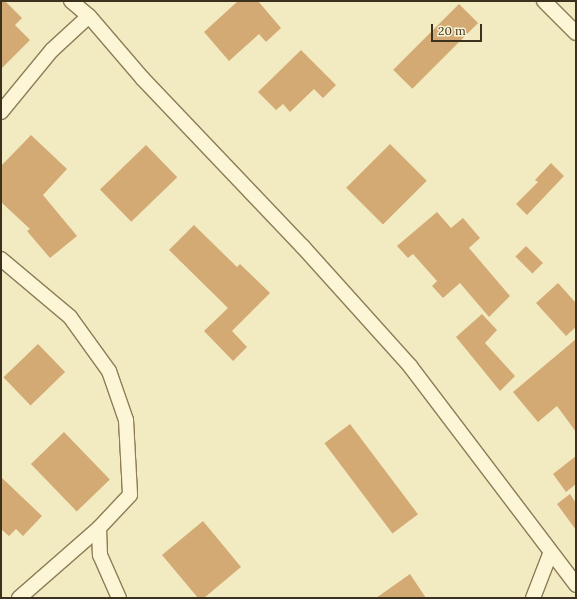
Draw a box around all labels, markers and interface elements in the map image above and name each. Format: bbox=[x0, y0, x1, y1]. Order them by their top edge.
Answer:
scale bar bbox=[433, 16, 484, 42]
text: 20 m bbox=[438, 23, 466, 38]

